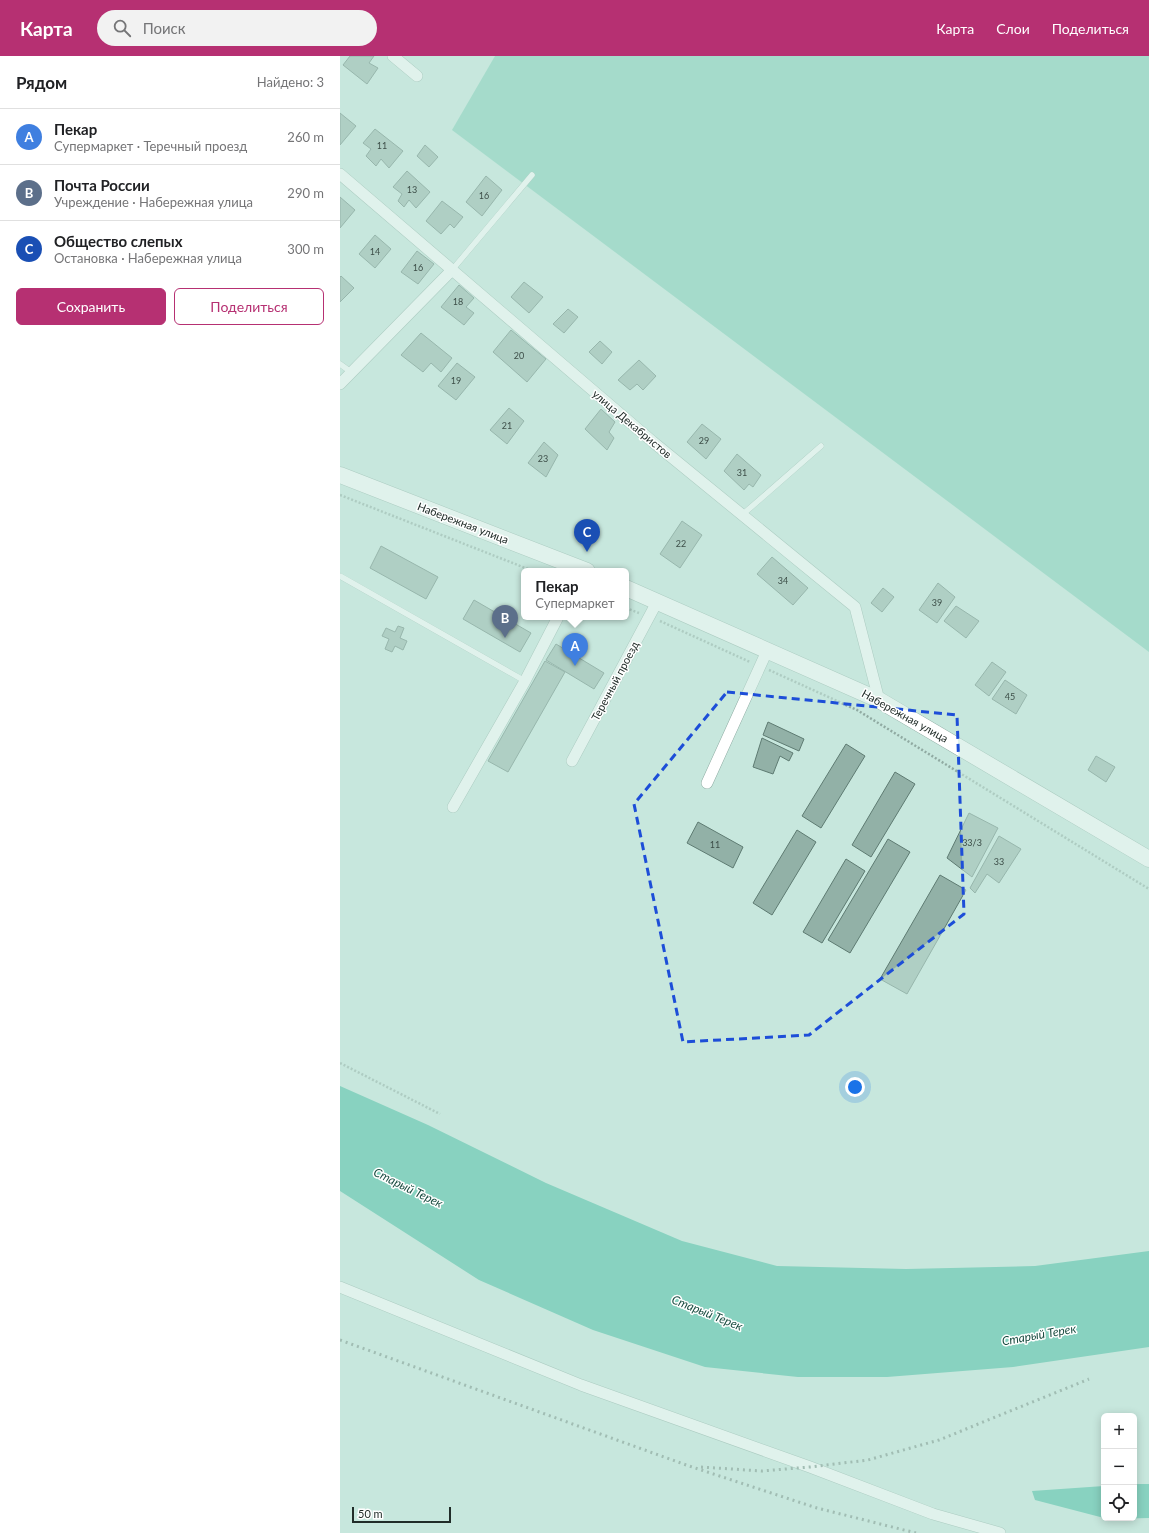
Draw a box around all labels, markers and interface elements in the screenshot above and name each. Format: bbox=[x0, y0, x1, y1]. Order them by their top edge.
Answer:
search box bbox=[97, 10, 377, 46]
text: Карта bbox=[20, 17, 73, 40]
icon: search bbox=[111, 17, 133, 39]
text: Поиск bbox=[143, 19, 186, 37]
text: Карта bbox=[936, 20, 974, 37]
text: Слои bbox=[996, 20, 1030, 37]
text: Поделиться bbox=[1052, 20, 1129, 37]
text: Рядом bbox=[16, 72, 67, 93]
text: Найдено: 3 bbox=[257, 74, 324, 90]
text: Пекар bbox=[54, 120, 97, 138]
text: A bbox=[24, 129, 34, 145]
text: 260 m bbox=[287, 129, 324, 145]
text: Супермаркет · Теречный проезд bbox=[54, 138, 247, 154]
house number: 11 bbox=[377, 140, 387, 151]
text: Почта России bbox=[54, 176, 150, 194]
house number: 13 bbox=[407, 184, 417, 195]
text: B bbox=[25, 185, 33, 201]
text: 290 m bbox=[287, 185, 324, 201]
house number: 16 bbox=[479, 190, 489, 201]
text: Учреждение · Набережная улица bbox=[54, 194, 253, 210]
text: Общество слепых bbox=[54, 232, 183, 250]
text: C bbox=[25, 241, 33, 257]
text: 300 m bbox=[287, 241, 324, 257]
house number: 14 bbox=[370, 246, 380, 257]
text: Остановка · Набережная улица bbox=[54, 250, 242, 266]
house number: 16 bbox=[413, 262, 423, 273]
button: Сохранить bbox=[16, 288, 166, 325]
button: Поделиться bbox=[174, 288, 324, 325]
house number: 18 bbox=[453, 296, 463, 307]
house number: 20 bbox=[514, 350, 524, 361]
house number: 19 bbox=[451, 375, 461, 386]
street label: улица Декабристов bbox=[590, 387, 675, 461]
house number: 21 bbox=[502, 420, 512, 431]
house number: 29 bbox=[699, 435, 709, 446]
house number: 23 bbox=[538, 453, 548, 464]
house number: 31 bbox=[737, 467, 747, 478]
street label: Набережная улица bbox=[416, 499, 511, 546]
pin: C bbox=[574, 519, 600, 552]
house number: 22 bbox=[676, 538, 686, 549]
popup bbox=[521, 568, 629, 620]
house number: 34 bbox=[778, 575, 788, 586]
text: Пекар bbox=[535, 577, 579, 595]
text: Супермаркет bbox=[535, 595, 615, 611]
house number: 39 bbox=[932, 597, 942, 608]
pin: B bbox=[492, 605, 518, 638]
pin: A bbox=[562, 633, 588, 666]
street label: Теречный проезд bbox=[588, 639, 641, 723]
street label: Набережная улица bbox=[860, 686, 951, 745]
house number: 45 bbox=[1005, 691, 1015, 702]
house number: 33/3 bbox=[962, 837, 982, 848]
house number: 11 bbox=[710, 839, 720, 850]
house number: 33 bbox=[994, 856, 1004, 867]
your location bbox=[845, 1077, 865, 1097]
water label: Старый Терек bbox=[371, 1164, 445, 1211]
water label: Старый Терек bbox=[670, 1291, 745, 1334]
water label: Старый Терек bbox=[1001, 1321, 1077, 1348]
map controls bbox=[1101, 1413, 1137, 1521]
button: + bbox=[1101, 1413, 1137, 1449]
button: − bbox=[1101, 1449, 1137, 1485]
button: locate bbox=[1101, 1485, 1137, 1521]
scale bar bbox=[352, 1505, 451, 1524]
text: 50 m bbox=[358, 1507, 383, 1520]

